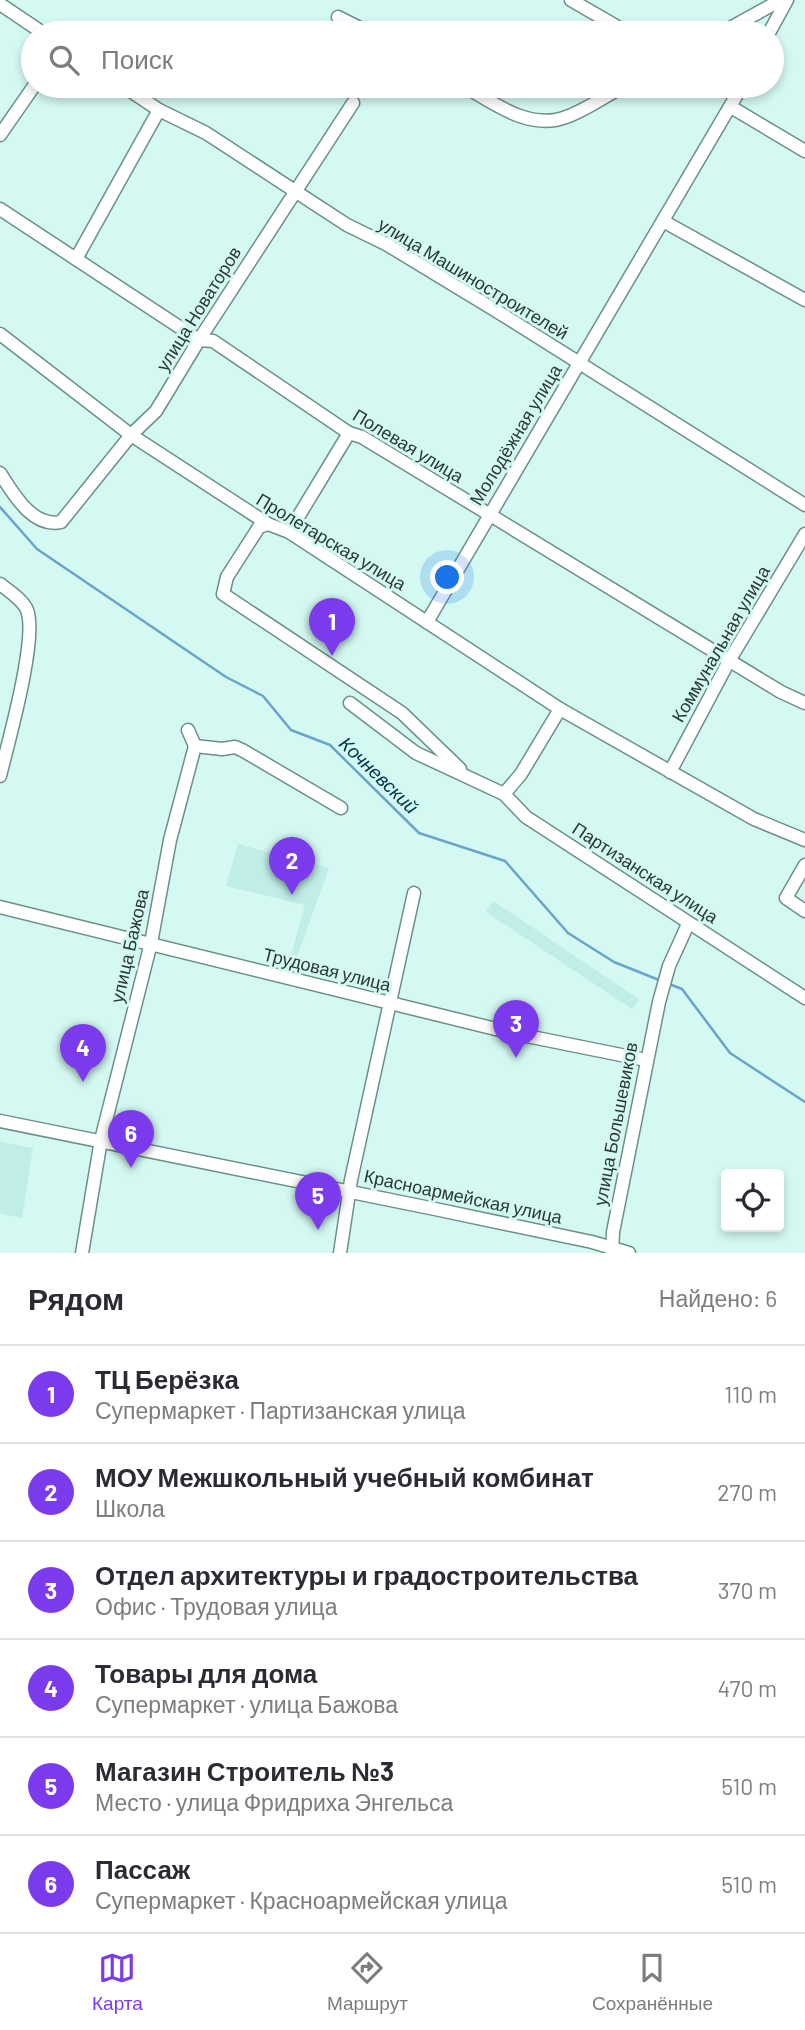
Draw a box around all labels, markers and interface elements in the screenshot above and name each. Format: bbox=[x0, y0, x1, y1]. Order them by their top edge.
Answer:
search box bbox=[21, 21, 784, 98]
icon: search bbox=[45, 41, 83, 79]
text: Поиск bbox=[101, 43, 173, 74]
street label: улица Машиностроителей bbox=[374, 213, 573, 344]
street label: улица Новаторов bbox=[151, 242, 245, 375]
street label: Молодёжная улица bbox=[464, 359, 566, 509]
street label: Полевая улица bbox=[349, 403, 469, 487]
street label: Пролетарская улица bbox=[253, 488, 411, 595]
your location bbox=[430, 560, 464, 594]
street label: Коммунальная улица bbox=[666, 560, 774, 726]
pin: 1 bbox=[309, 598, 355, 656]
water label: Кочневский bbox=[335, 731, 424, 818]
street label: Партизанская улица bbox=[569, 817, 723, 928]
pin: 2 bbox=[269, 837, 315, 895]
street label: улица Бажова bbox=[105, 886, 153, 1005]
street label: Трудовая улица bbox=[261, 943, 394, 996]
pin: 3 bbox=[493, 1000, 539, 1058]
pin: 4 bbox=[60, 1024, 106, 1082]
street label: улица Большевиков bbox=[588, 1040, 642, 1207]
pin: 6 bbox=[108, 1110, 154, 1168]
street label: Красноармейская улица bbox=[362, 1164, 565, 1228]
map controls bbox=[721, 1169, 784, 1232]
button: locate bbox=[721, 1169, 784, 1232]
pin: 5 bbox=[295, 1172, 341, 1230]
text: Рядом bbox=[28, 1280, 124, 1316]
text: Найдено: 6 bbox=[659, 1284, 777, 1312]
text: ТЦ Берёзка bbox=[95, 1363, 239, 1394]
text: 1 bbox=[47, 1380, 55, 1408]
text: 110 m bbox=[724, 1380, 777, 1408]
text: Супермаркет · Партизанская улица bbox=[95, 1396, 466, 1424]
text: МОУ Межшкольный учебный комбинат bbox=[95, 1461, 594, 1492]
text: 2 bbox=[45, 1478, 57, 1506]
text: 270 m bbox=[717, 1478, 777, 1506]
text: Школа bbox=[95, 1494, 165, 1522]
text: Отдел архитектуры и градостроительства bbox=[95, 1559, 638, 1590]
text: 3 bbox=[45, 1576, 57, 1604]
text: 370 m bbox=[718, 1576, 777, 1604]
text: Офис · Трудовая улица bbox=[95, 1592, 337, 1620]
text: Товары для дома bbox=[95, 1657, 317, 1688]
text: 4 bbox=[44, 1674, 58, 1702]
text: 470 m bbox=[718, 1674, 777, 1702]
text: Супермаркет · улица Бажова bbox=[95, 1690, 398, 1718]
text: Магазин Строитель №3 bbox=[95, 1755, 394, 1786]
text: 5 bbox=[45, 1772, 57, 1800]
text: 510 m bbox=[721, 1772, 777, 1800]
text: Место · улица Фридриха Энгельса bbox=[95, 1788, 453, 1816]
text: Пассаж bbox=[95, 1853, 190, 1884]
text: 6 bbox=[45, 1870, 57, 1898]
text: 510 m bbox=[721, 1870, 777, 1898]
text: Супермаркет · Красноармейская улица bbox=[95, 1886, 508, 1914]
tab: Карта bbox=[92, 1949, 143, 2015]
tab: Маршрут bbox=[327, 1949, 408, 2015]
tab: Сохранённые bbox=[592, 1949, 713, 2015]

